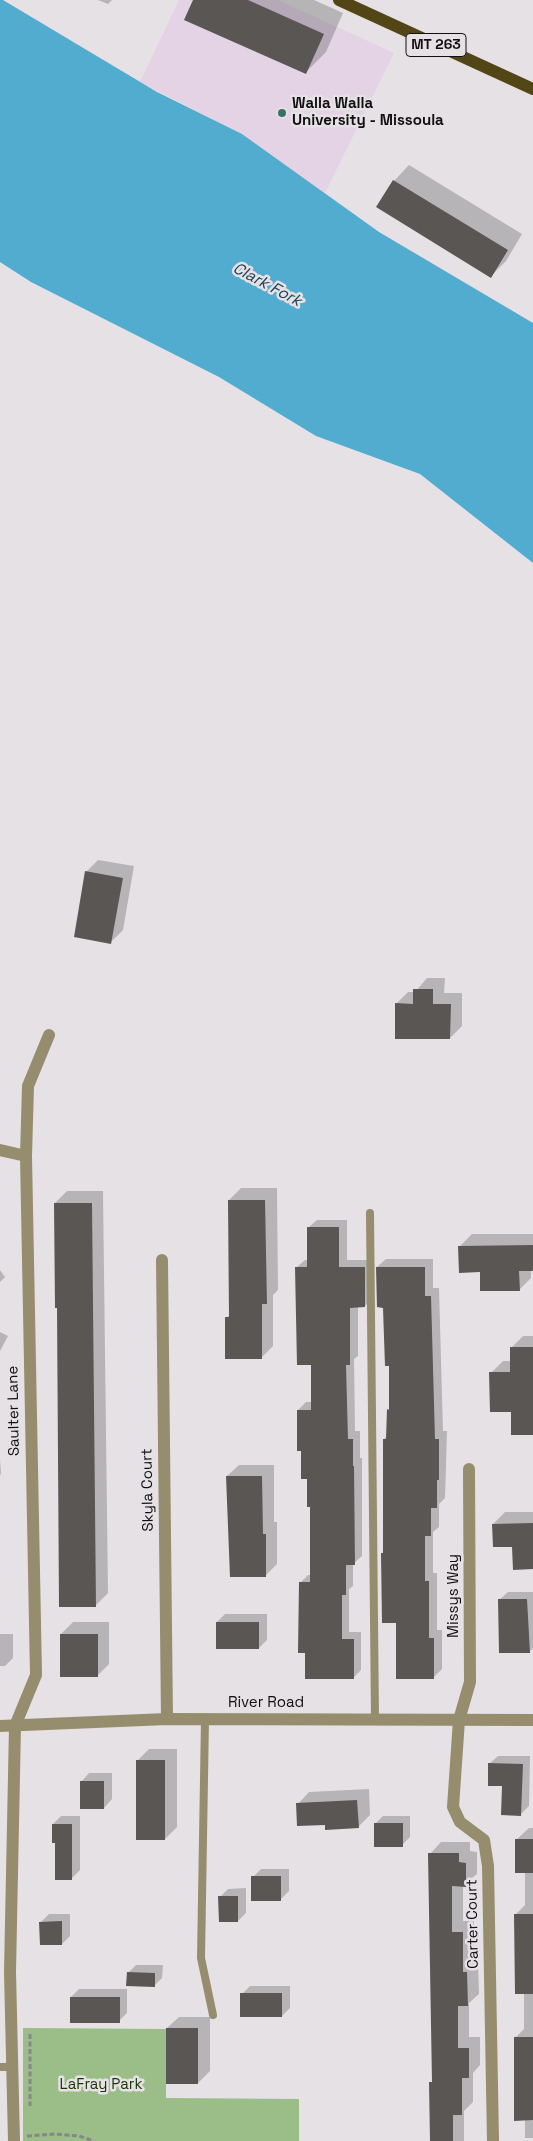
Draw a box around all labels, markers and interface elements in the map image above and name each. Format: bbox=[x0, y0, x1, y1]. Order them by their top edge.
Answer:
road number: MT 263 bbox=[406, 34, 466, 56]
place label: Walla Walla University - Missoula bbox=[292, 95, 444, 130]
marker: Walla Walla University - Missoula bbox=[276, 107, 288, 119]
water label: Clark Fork bbox=[229, 259, 305, 311]
street label: Saulter Lane bbox=[4, 1366, 24, 1456]
street label: Skyla Court bbox=[138, 1448, 158, 1532]
street label: Missys Way bbox=[445, 1554, 463, 1638]
street label: River Road bbox=[228, 1694, 304, 1712]
street label: Carter Court bbox=[463, 1879, 483, 1969]
park label: LaFray Park bbox=[60, 2076, 142, 2094]

